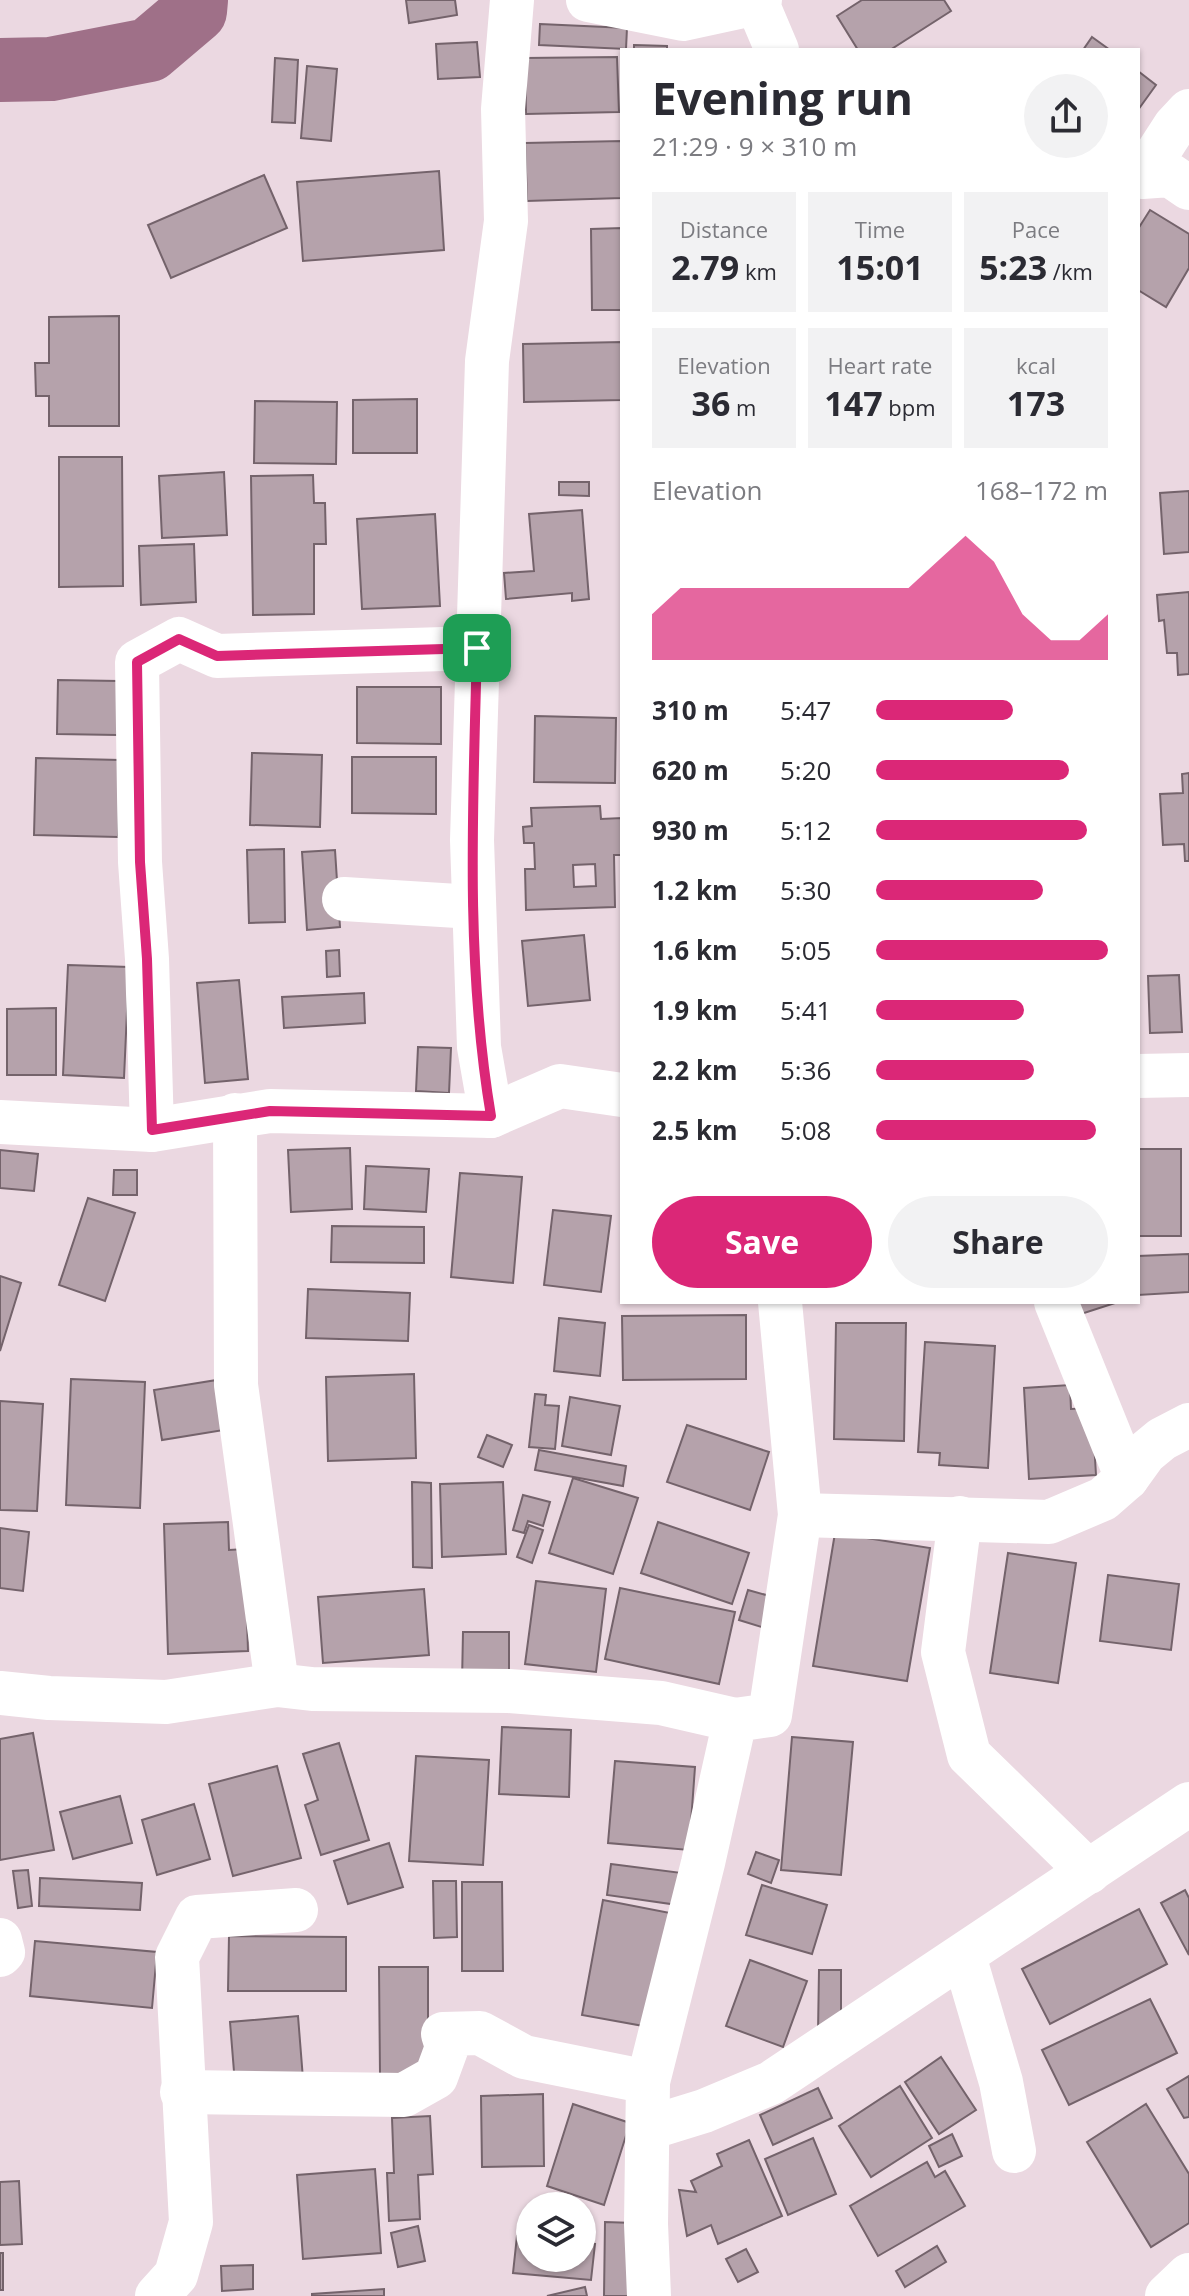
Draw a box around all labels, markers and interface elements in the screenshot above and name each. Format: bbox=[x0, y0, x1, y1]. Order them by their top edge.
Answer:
text: Evening run bbox=[652, 68, 913, 128]
button: share bbox=[1024, 74, 1108, 158]
text: 21:29 · 9 × 310 m bbox=[652, 128, 857, 164]
text: Distance bbox=[680, 214, 768, 244]
text: Time bbox=[855, 214, 905, 244]
text: Pace bbox=[1012, 214, 1060, 244]
text: 2.79 bbox=[671, 244, 739, 290]
text: 15:01 bbox=[836, 244, 924, 290]
text: 5:23 bbox=[979, 244, 1047, 290]
text: km bbox=[739, 256, 777, 286]
text: /km bbox=[1047, 256, 1093, 286]
text: Elevation bbox=[677, 350, 771, 380]
text: Heart rate bbox=[828, 350, 932, 380]
text: kcal bbox=[1016, 350, 1056, 380]
text: 36 bbox=[692, 380, 730, 426]
text: 147 bbox=[824, 380, 883, 426]
text: 173 bbox=[1007, 380, 1065, 426]
text: m bbox=[730, 392, 756, 422]
text: bpm bbox=[883, 392, 936, 422]
text: Elevation bbox=[652, 472, 762, 508]
text: 168–172 m bbox=[975, 472, 1108, 508]
pin bbox=[443, 614, 511, 682]
icon: arrive bbox=[455, 626, 499, 670]
text: 310 m bbox=[652, 692, 729, 728]
text: 5:47 bbox=[780, 692, 831, 728]
text: 620 m bbox=[652, 752, 729, 788]
text: 5:20 bbox=[780, 752, 831, 788]
text: 930 m bbox=[652, 812, 729, 848]
text: 5:12 bbox=[780, 812, 831, 848]
text: 1.2 km bbox=[652, 872, 738, 908]
text: 5:30 bbox=[780, 872, 831, 908]
text: 1.6 km bbox=[652, 932, 738, 968]
text: 5:05 bbox=[780, 932, 831, 968]
text: 1.9 km bbox=[652, 992, 738, 1028]
text: 5:41 bbox=[780, 992, 831, 1028]
text: 2.2 km bbox=[652, 1052, 738, 1088]
text: 5:36 bbox=[780, 1052, 831, 1088]
text: 2.5 km bbox=[652, 1112, 738, 1148]
text: 5:08 bbox=[780, 1112, 831, 1148]
button: Save bbox=[652, 1196, 872, 1288]
button: Share bbox=[888, 1196, 1108, 1288]
map controls bbox=[516, 2192, 596, 2272]
button: layers bbox=[516, 2192, 596, 2272]

